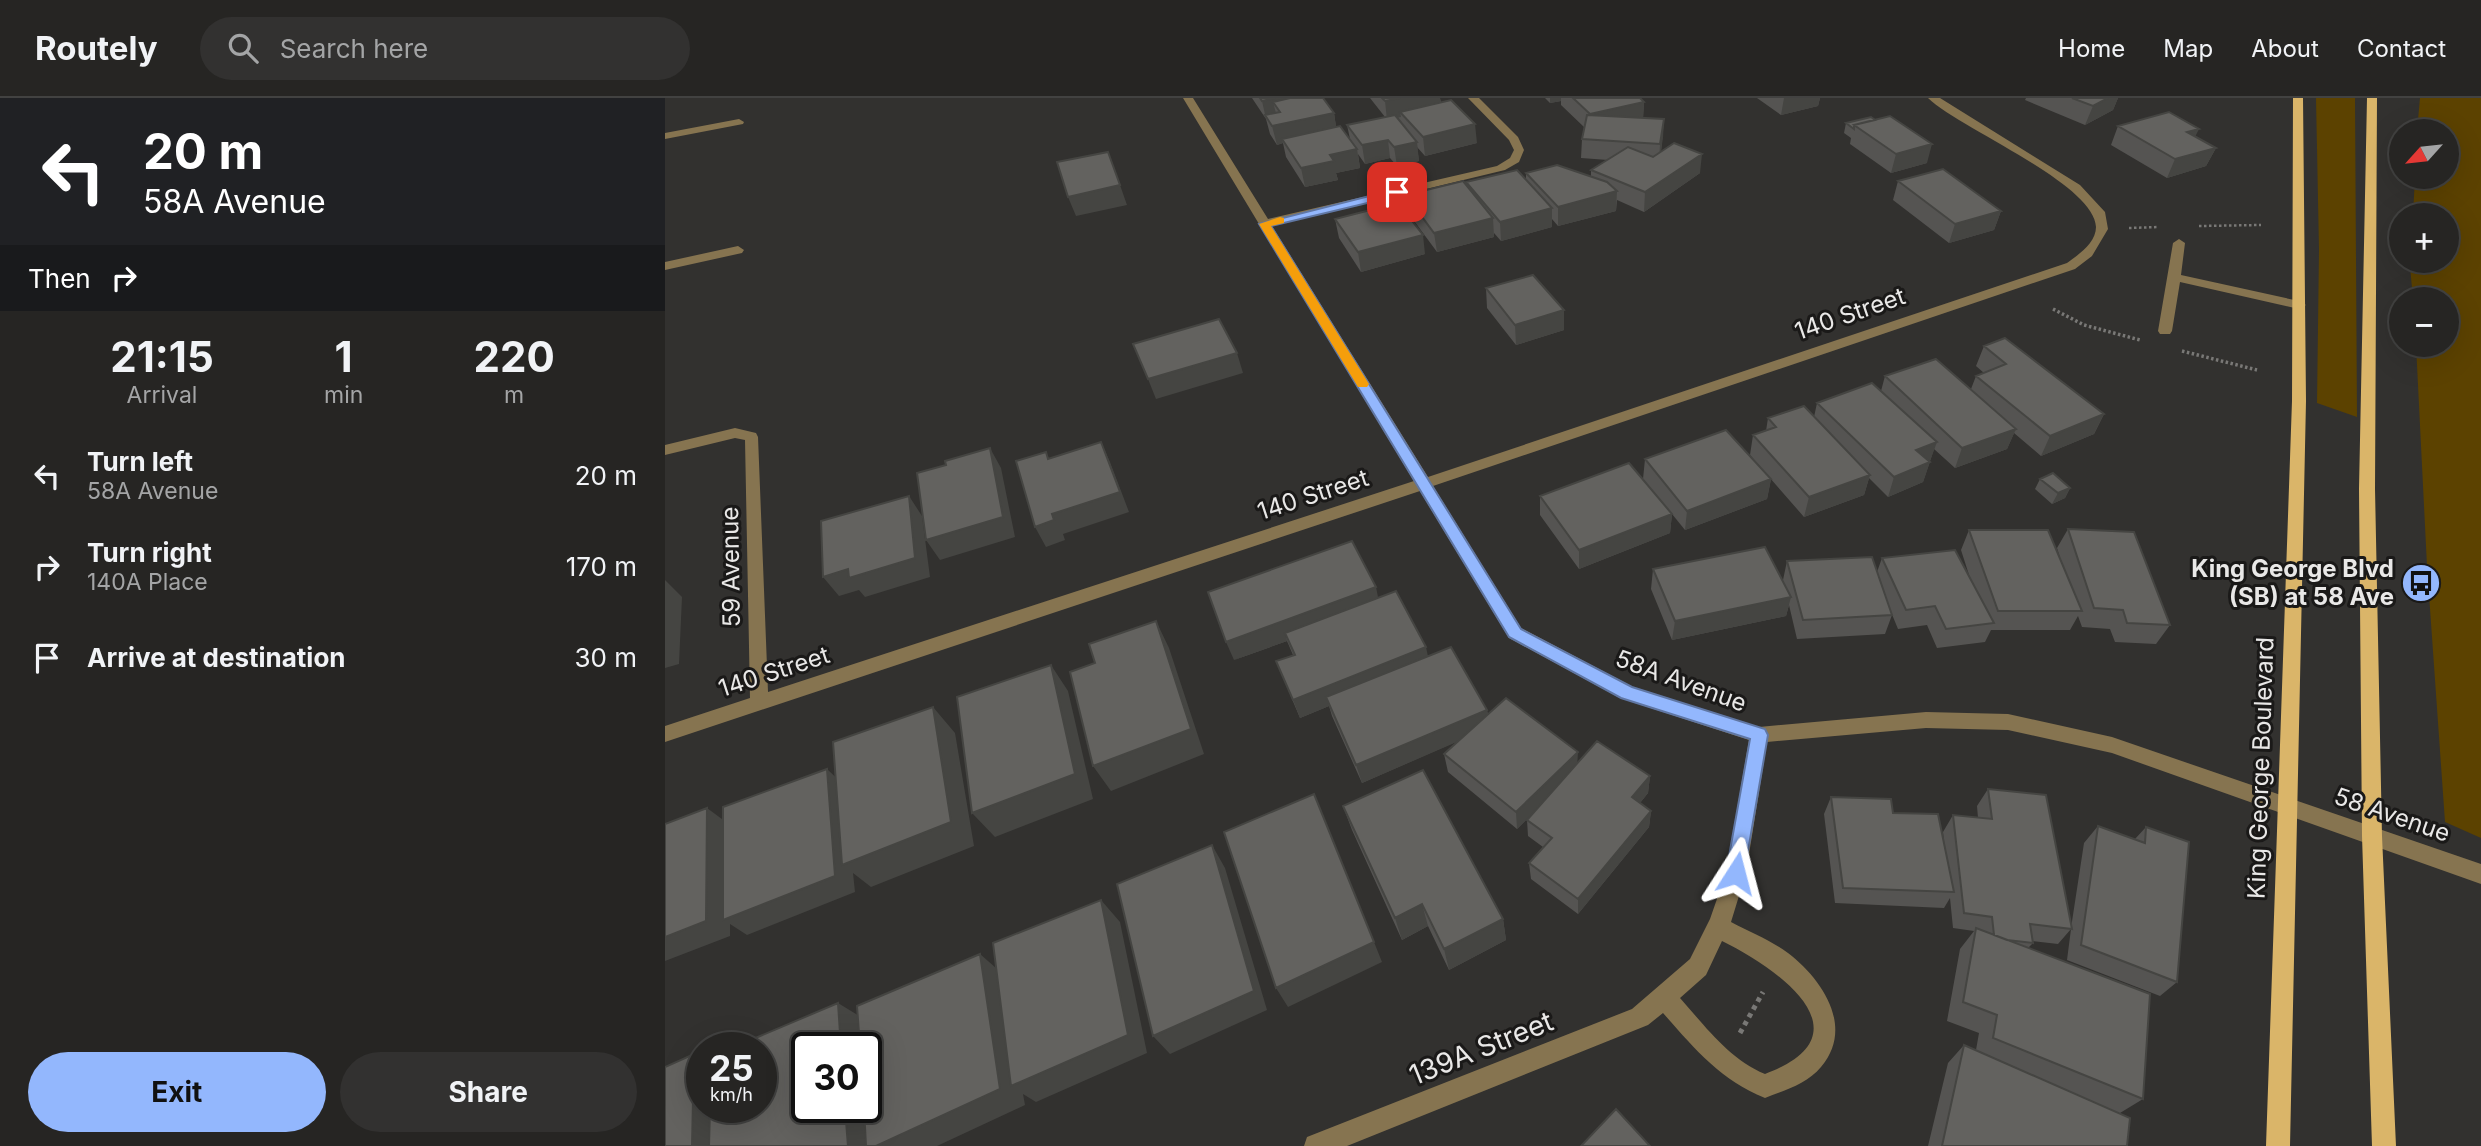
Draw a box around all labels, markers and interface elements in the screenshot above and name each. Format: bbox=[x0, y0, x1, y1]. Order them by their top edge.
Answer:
search box bbox=[200, 17, 690, 80]
text: Routely bbox=[35, 28, 158, 68]
icon: search bbox=[224, 29, 262, 67]
text: Search here bbox=[280, 33, 428, 64]
text: Home bbox=[2058, 34, 2125, 63]
text: Map bbox=[2163, 34, 2213, 63]
text: About bbox=[2251, 34, 2319, 63]
text: Contact bbox=[2357, 34, 2446, 63]
north arrow bbox=[2389, 119, 2459, 189]
map controls bbox=[2389, 119, 2459, 357]
text: 20 m bbox=[143, 122, 263, 181]
icon: left bbox=[28, 126, 119, 217]
pin bbox=[1367, 162, 1427, 222]
icon: arrive bbox=[1378, 173, 1416, 211]
text: 58A Avenue bbox=[143, 182, 326, 221]
button: + bbox=[2389, 203, 2459, 273]
icon: right bbox=[105, 259, 143, 297]
text: Then bbox=[28, 263, 91, 294]
street label: 140 Street bbox=[1791, 281, 1909, 346]
button: − bbox=[2389, 287, 2459, 357]
text: 21:15 bbox=[110, 331, 214, 382]
text: 1 bbox=[335, 331, 353, 382]
text: 220 bbox=[474, 331, 555, 382]
text: Arrival bbox=[127, 381, 197, 409]
text: min bbox=[324, 381, 363, 409]
text: m bbox=[504, 381, 524, 409]
text: Turn left bbox=[87, 446, 193, 477]
icon: left bbox=[28, 457, 66, 495]
text: 20 m bbox=[575, 460, 637, 491]
street label: 140 Street bbox=[1254, 463, 1372, 526]
text: 58A Avenue bbox=[87, 477, 218, 505]
street label: 59 Avenue bbox=[715, 506, 746, 628]
text: Turn right bbox=[87, 537, 212, 568]
icon: right bbox=[28, 548, 66, 586]
text: 170 m bbox=[566, 551, 637, 582]
place label: King George Blvd (SB) at 58 Ave bbox=[2191, 554, 2394, 611]
bus stop icon: King George Blvd (SB) at 58 Ave bbox=[2400, 562, 2442, 604]
text: 140A Place bbox=[87, 568, 208, 596]
street label: King George Boulevard bbox=[2241, 636, 2280, 899]
icon: arrive bbox=[28, 639, 66, 677]
street label: 140 Street bbox=[715, 640, 833, 703]
text: Arrive at destination bbox=[87, 642, 346, 673]
text: 30 m bbox=[574, 642, 637, 673]
street label: 58A Avenue bbox=[1612, 643, 1751, 718]
street label: 58 Avenue bbox=[2330, 781, 2454, 848]
position arrow bbox=[1699, 836, 1773, 910]
street label: 139A Street bbox=[1404, 1004, 1558, 1092]
speed limit sign: 30 bbox=[791, 1032, 882, 1123]
text: 25 bbox=[709, 1047, 754, 1089]
button: Exit bbox=[28, 1052, 326, 1132]
button: Share bbox=[340, 1052, 637, 1132]
text: km/h bbox=[710, 1084, 753, 1105]

